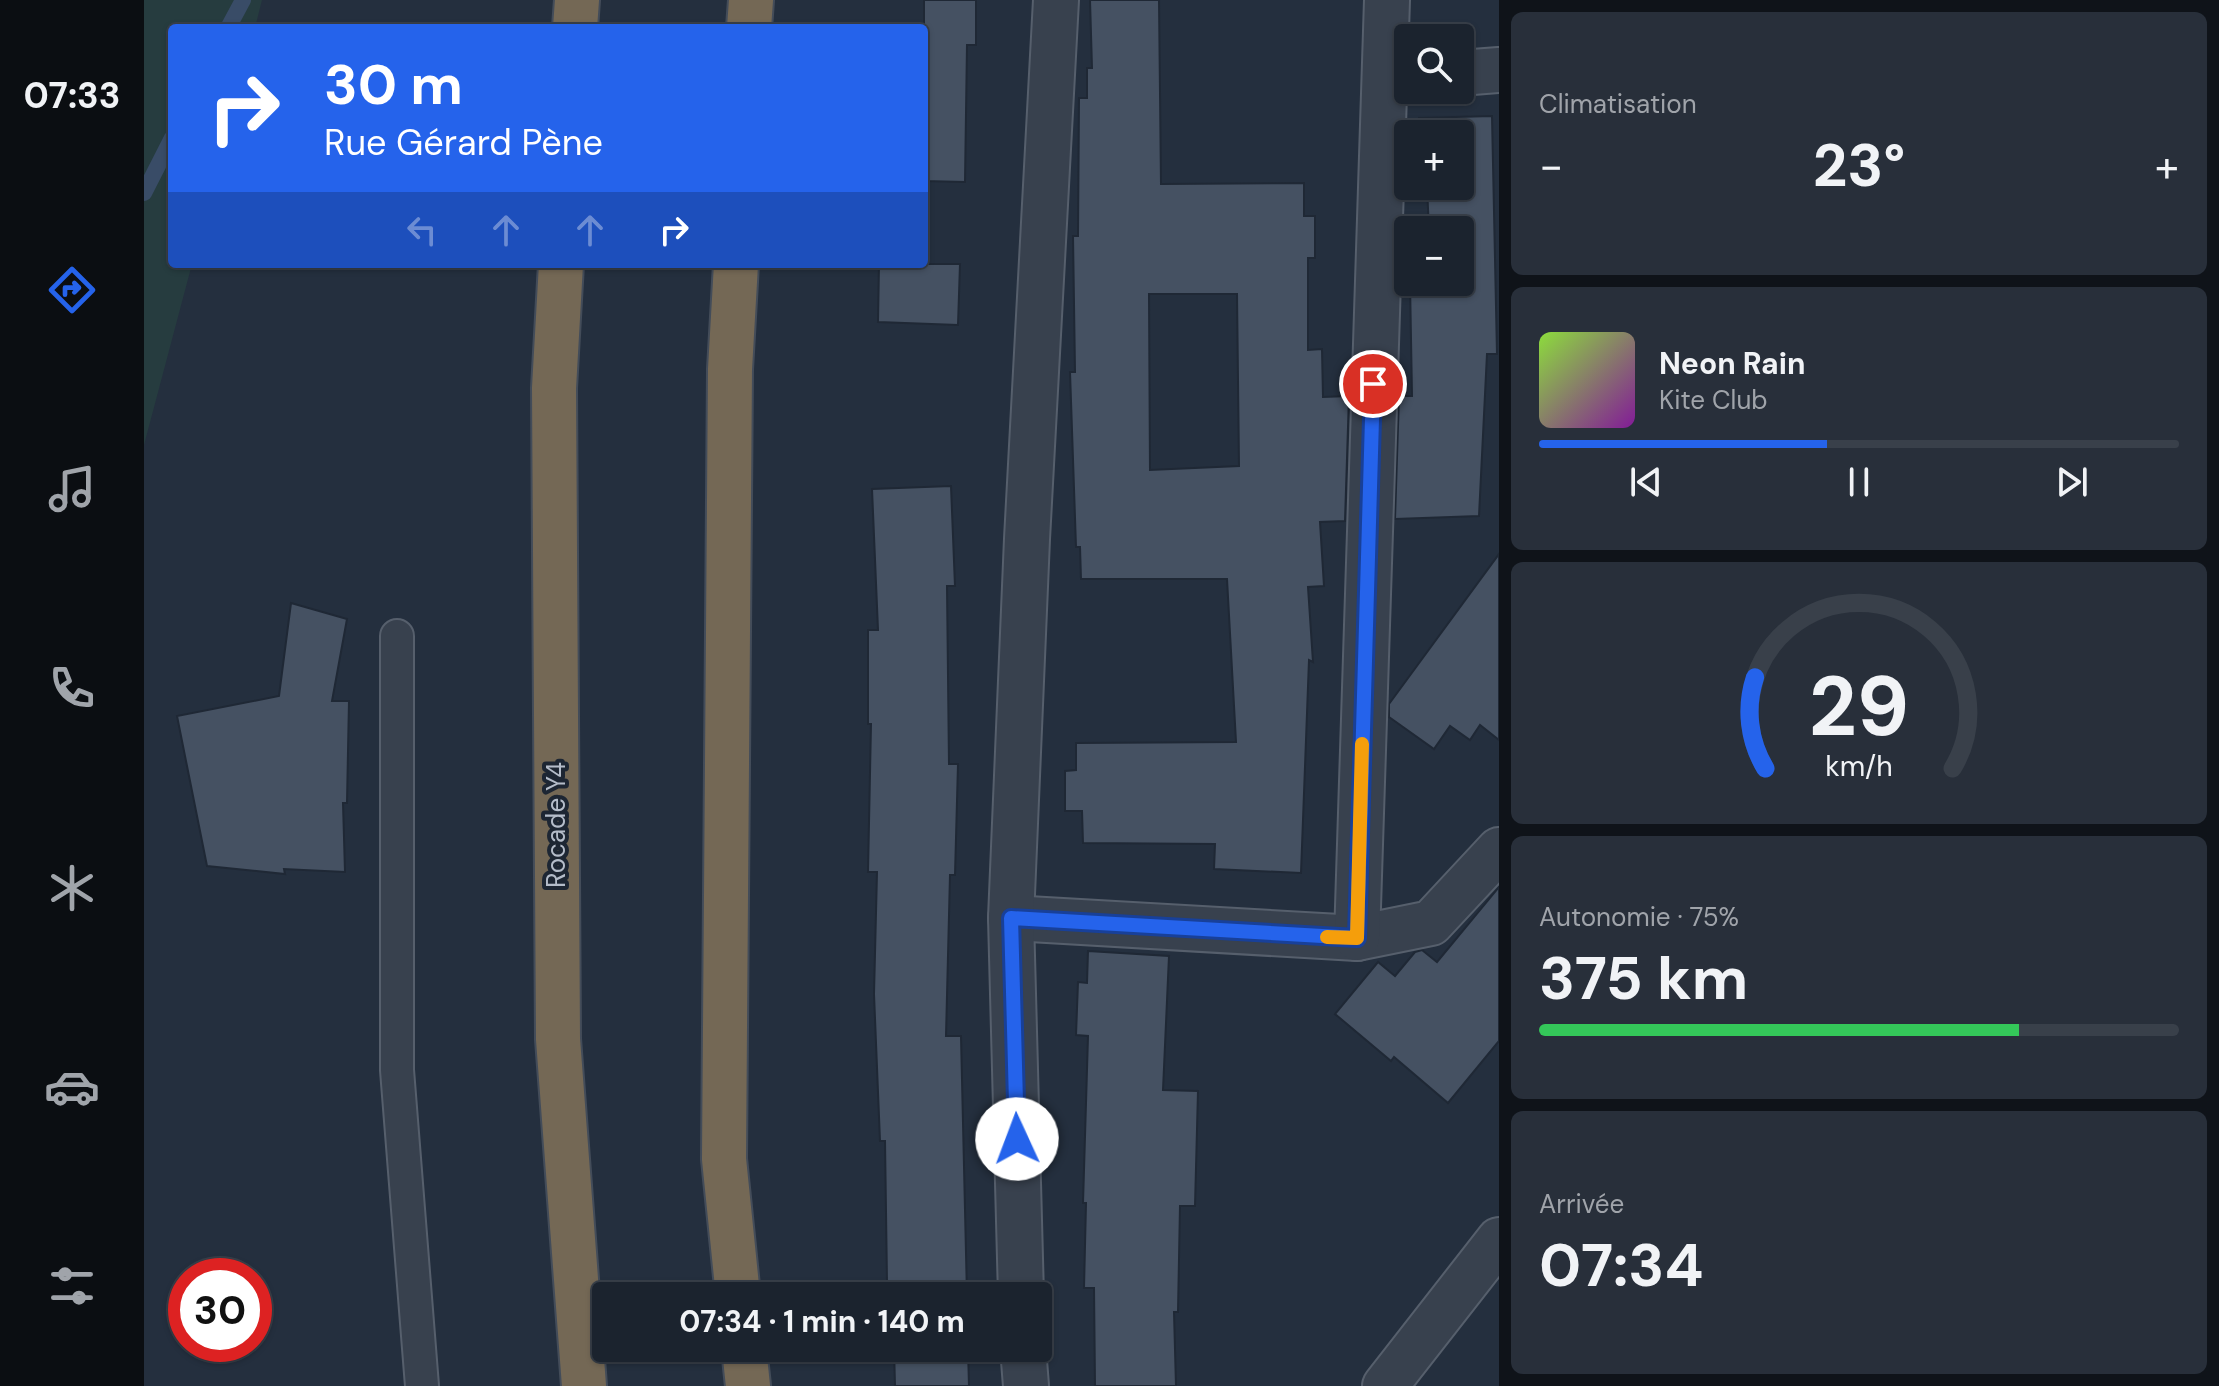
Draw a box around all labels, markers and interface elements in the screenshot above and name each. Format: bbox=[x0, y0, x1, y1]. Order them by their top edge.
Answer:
map controls bbox=[1394, 24, 1474, 296]
button: search bbox=[1394, 24, 1474, 104]
text: 30 m bbox=[324, 48, 463, 121]
icon: right bbox=[192, 56, 296, 160]
text: 07:33 bbox=[23, 72, 121, 119]
text: Climatisation bbox=[1539, 87, 1697, 121]
text: Rue Gérard Pène bbox=[324, 119, 603, 166]
button: + bbox=[1394, 120, 1474, 200]
text: 23° bbox=[1813, 126, 1905, 205]
text: − bbox=[1539, 137, 1563, 195]
text: + bbox=[2155, 137, 2179, 195]
icon: left bbox=[400, 208, 444, 252]
icon: ahead bbox=[484, 208, 528, 252]
icon: ahead bbox=[568, 208, 612, 252]
icon: right bbox=[652, 208, 696, 252]
button: − bbox=[1394, 216, 1474, 296]
icon: directions bbox=[44, 262, 100, 318]
text: Neon Rain bbox=[1659, 344, 1805, 383]
pin bbox=[1339, 350, 1407, 418]
icon: arrive bbox=[1351, 362, 1395, 406]
text: Kite Club bbox=[1659, 383, 1768, 417]
icon: previous bbox=[1624, 460, 1668, 504]
icon: pause bbox=[1837, 460, 1881, 504]
icon: next bbox=[2050, 460, 2094, 504]
icon: music bbox=[44, 461, 100, 517]
text: 29 bbox=[1809, 652, 1909, 761]
icon: phone bbox=[44, 660, 100, 716]
text: km/h bbox=[1825, 748, 1893, 785]
street label: Rocade Y4 bbox=[539, 762, 573, 888]
icon: climate bbox=[44, 860, 100, 916]
text: Autonomie · 75% bbox=[1539, 900, 1739, 934]
text: 375 km bbox=[1539, 939, 1748, 1018]
icon: car bbox=[44, 1059, 100, 1115]
position arrow bbox=[975, 1097, 1059, 1181]
text: Arrivée bbox=[1539, 1187, 1624, 1221]
text: 07:34 bbox=[1539, 1226, 1704, 1305]
icon: filters bbox=[44, 1258, 100, 1314]
speed limit sign: 30 bbox=[168, 1258, 272, 1362]
text: 07:34 · 1 min · 140 m bbox=[679, 1302, 965, 1341]

